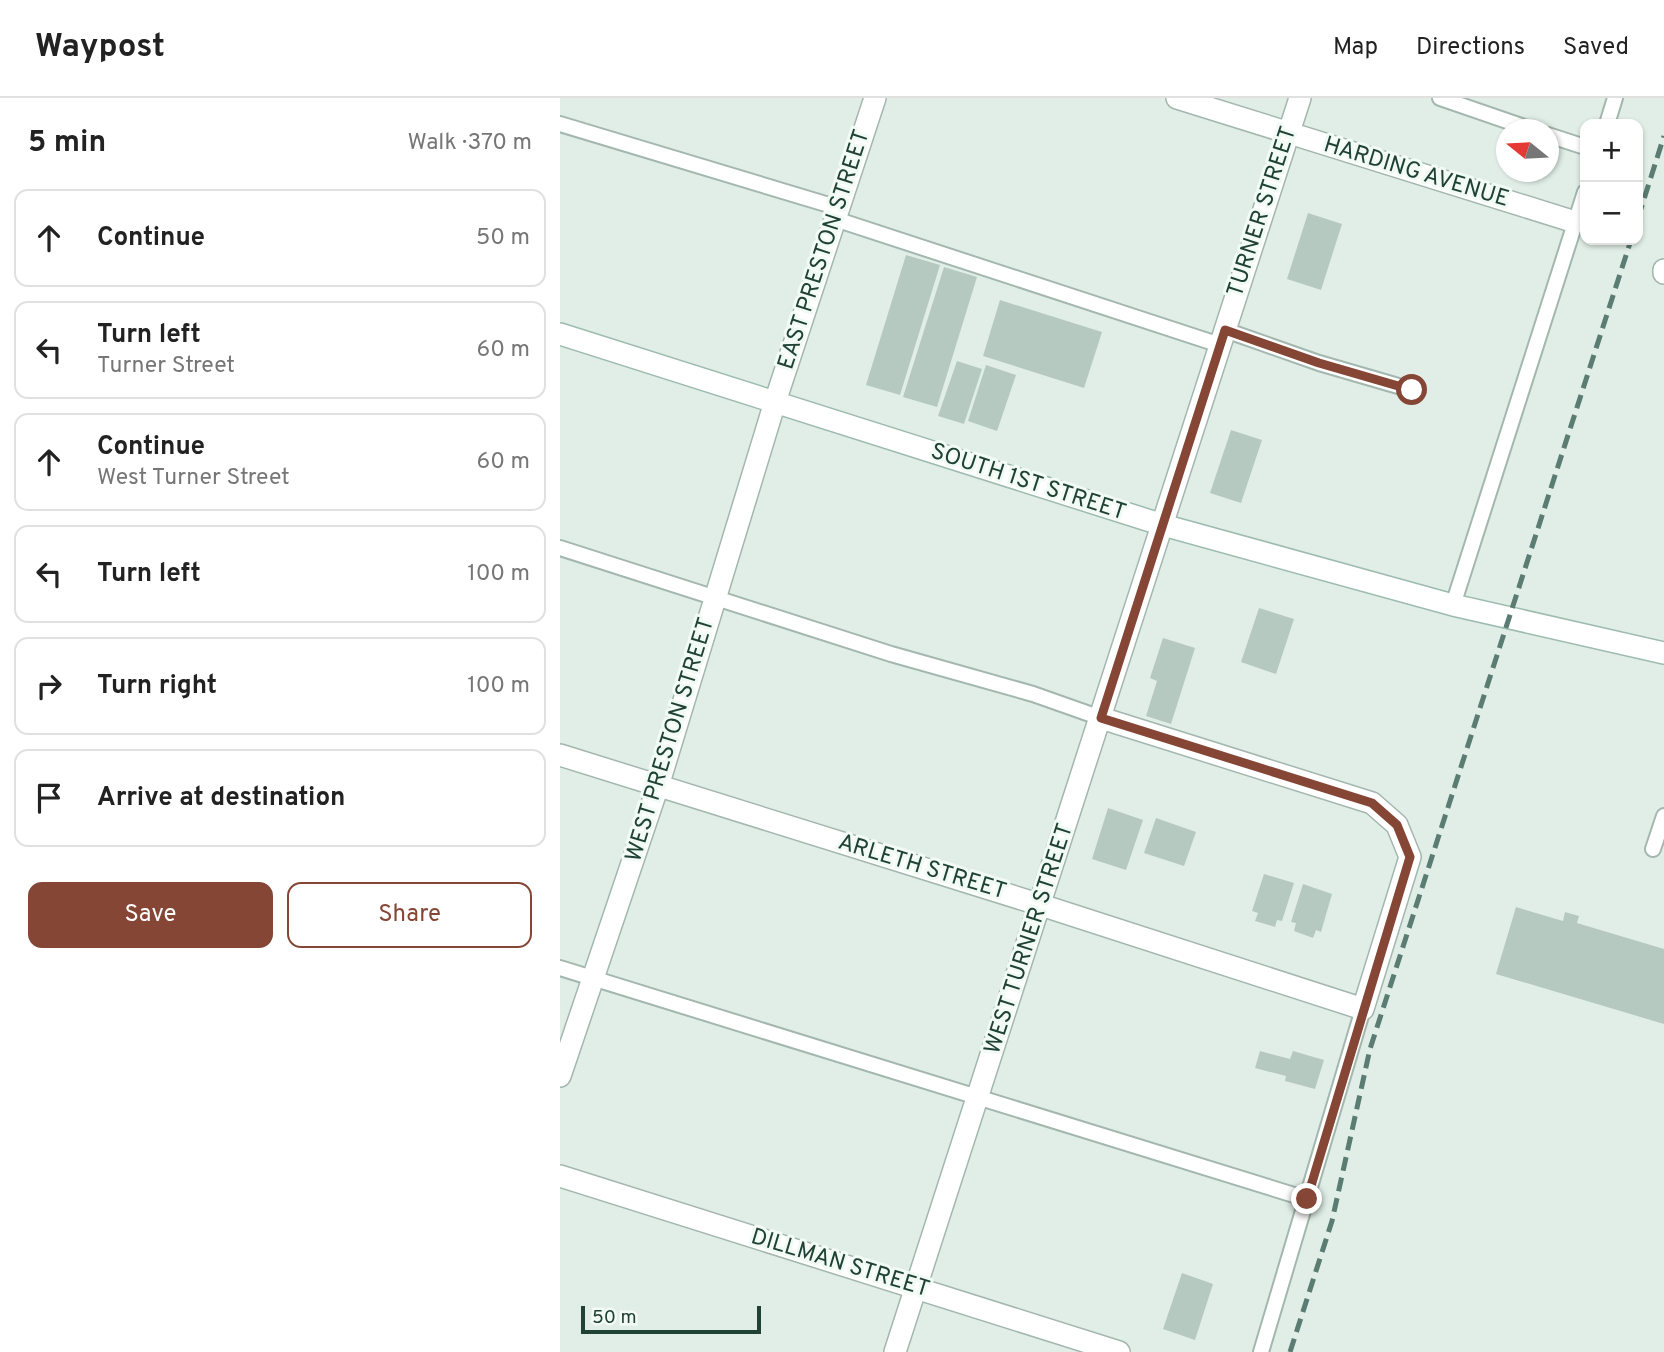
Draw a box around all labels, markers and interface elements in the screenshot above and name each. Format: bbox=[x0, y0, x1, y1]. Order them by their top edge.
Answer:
text: Waypost bbox=[35, 27, 165, 69]
text: Map bbox=[1333, 33, 1378, 63]
text: Directions bbox=[1416, 33, 1525, 63]
text: Saved bbox=[1563, 33, 1629, 63]
north arrow bbox=[1496, 119, 1559, 182]
map controls bbox=[1580, 119, 1643, 245]
button: + bbox=[1580, 119, 1643, 182]
street label: TURNER STREET bbox=[1222, 123, 1304, 301]
text: 5 min bbox=[28, 125, 106, 162]
street label: EAST PRESTON STREET bbox=[773, 126, 877, 374]
text: Walk · 370 m bbox=[408, 129, 532, 158]
street label: HARDING AVENUE bbox=[1320, 131, 1512, 215]
button: − bbox=[1580, 182, 1643, 245]
icon: ahead bbox=[30, 219, 68, 257]
text: Continue bbox=[97, 222, 205, 255]
text: 50 m bbox=[476, 224, 530, 253]
text: Turn left bbox=[97, 319, 201, 352]
icon: left bbox=[30, 331, 68, 369]
text: 60 m bbox=[477, 336, 530, 365]
text: Turner Street bbox=[97, 352, 235, 381]
route start bbox=[1396, 374, 1427, 405]
text: Continue bbox=[97, 431, 205, 464]
street label: SOUTH 1ST STREET bbox=[927, 438, 1129, 528]
icon: ahead bbox=[30, 443, 68, 481]
text: 60 m bbox=[477, 448, 530, 477]
text: West Turner Street bbox=[97, 464, 290, 493]
icon: left bbox=[30, 555, 68, 593]
text: Turn left bbox=[97, 558, 201, 591]
text: 100 m bbox=[467, 560, 530, 589]
street label: WEST PRESTON STREET bbox=[620, 614, 722, 866]
icon: right bbox=[30, 667, 68, 705]
text: Turn right bbox=[97, 670, 217, 703]
text: 100 m bbox=[467, 672, 530, 701]
icon: arrive bbox=[30, 779, 68, 817]
text: Arrive at destination bbox=[97, 782, 345, 815]
street label: WEST TURNER STREET bbox=[979, 820, 1081, 1058]
street label: ARLETH STREET bbox=[834, 829, 1010, 907]
button: Save bbox=[28, 882, 273, 948]
button: Share bbox=[287, 882, 532, 948]
route end bbox=[1291, 1183, 1322, 1214]
street label: DILLMAN STREET bbox=[747, 1223, 933, 1305]
scale bar bbox=[581, 1303, 761, 1335]
text: 50 m bbox=[592, 1306, 637, 1330]

